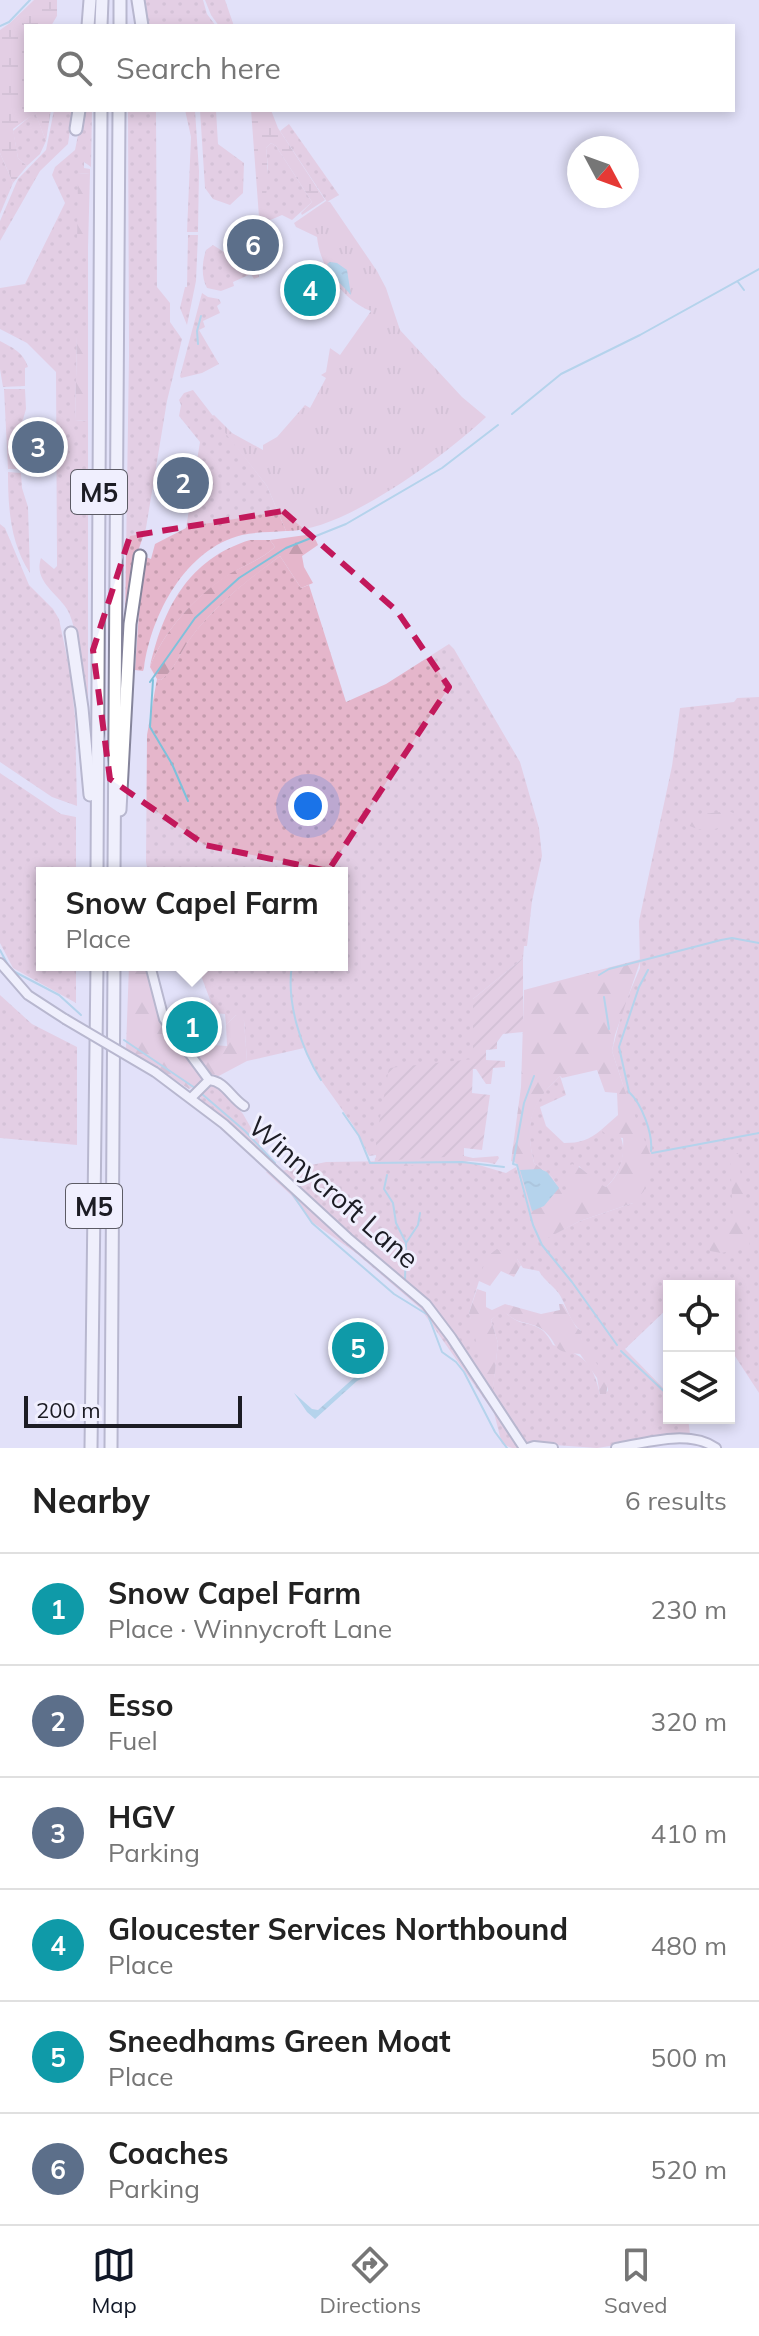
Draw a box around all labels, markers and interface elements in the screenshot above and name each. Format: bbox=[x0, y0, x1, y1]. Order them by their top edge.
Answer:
search box bbox=[24, 24, 735, 112]
icon: search bbox=[52, 46, 96, 90]
text: Search here bbox=[116, 49, 281, 87]
north arrow bbox=[567, 136, 639, 208]
pin: 6 bbox=[227, 215, 279, 275]
pin: 4 bbox=[284, 260, 336, 320]
pin: 3 bbox=[12, 417, 64, 477]
pin: 2 bbox=[157, 453, 209, 513]
road number: M5 bbox=[71, 470, 127, 514]
your location bbox=[288, 786, 328, 826]
popup bbox=[36, 867, 348, 971]
text: Snow Capel Farm bbox=[65, 884, 319, 922]
text: Place bbox=[65, 922, 131, 955]
pin: 1 bbox=[166, 997, 218, 1057]
street label: Winnycroft Lane bbox=[242, 1108, 426, 1276]
road number: M5 bbox=[66, 1184, 122, 1228]
map controls bbox=[663, 1280, 735, 1424]
button: locate bbox=[663, 1280, 735, 1352]
pin: 5 bbox=[332, 1318, 384, 1378]
button: layers bbox=[663, 1352, 735, 1424]
scale bar bbox=[24, 1392, 242, 1428]
text: 200 m bbox=[36, 1396, 101, 1424]
text: Nearby bbox=[32, 1479, 150, 1522]
text: 6 results bbox=[625, 1484, 727, 1517]
text: Snow Capel Farm bbox=[108, 1574, 361, 1612]
text: 1 bbox=[50, 1593, 66, 1626]
text: 230 m bbox=[651, 1593, 727, 1626]
text: Place · Winnycroft Lane bbox=[108, 1612, 392, 1645]
text: Esso bbox=[108, 1686, 174, 1724]
text: 2 bbox=[50, 1705, 66, 1738]
text: 320 m bbox=[651, 1705, 727, 1738]
text: Fuel bbox=[108, 1724, 158, 1757]
text: HGV bbox=[108, 1798, 175, 1836]
text: 3 bbox=[50, 1817, 66, 1850]
text: 410 m bbox=[651, 1817, 727, 1850]
text: Parking bbox=[108, 1836, 200, 1869]
text: Gloucester Services Northbound bbox=[108, 1910, 568, 1948]
text: 4 bbox=[50, 1929, 66, 1962]
text: 480 m bbox=[651, 1929, 727, 1962]
text: Place bbox=[108, 1948, 173, 1981]
text: Sneedhams Green Moat bbox=[108, 2022, 451, 2060]
text: 5 bbox=[50, 2041, 66, 2074]
text: 500 m bbox=[651, 2041, 727, 2074]
text: Place bbox=[108, 2060, 173, 2093]
text: Coaches bbox=[108, 2134, 229, 2172]
text: 6 bbox=[50, 2153, 66, 2186]
text: 520 m bbox=[651, 2153, 727, 2186]
text: Parking bbox=[108, 2172, 200, 2205]
tab: Map bbox=[91, 2243, 137, 2319]
tab: Directions bbox=[320, 2243, 421, 2319]
tab: Saved bbox=[604, 2243, 668, 2319]

